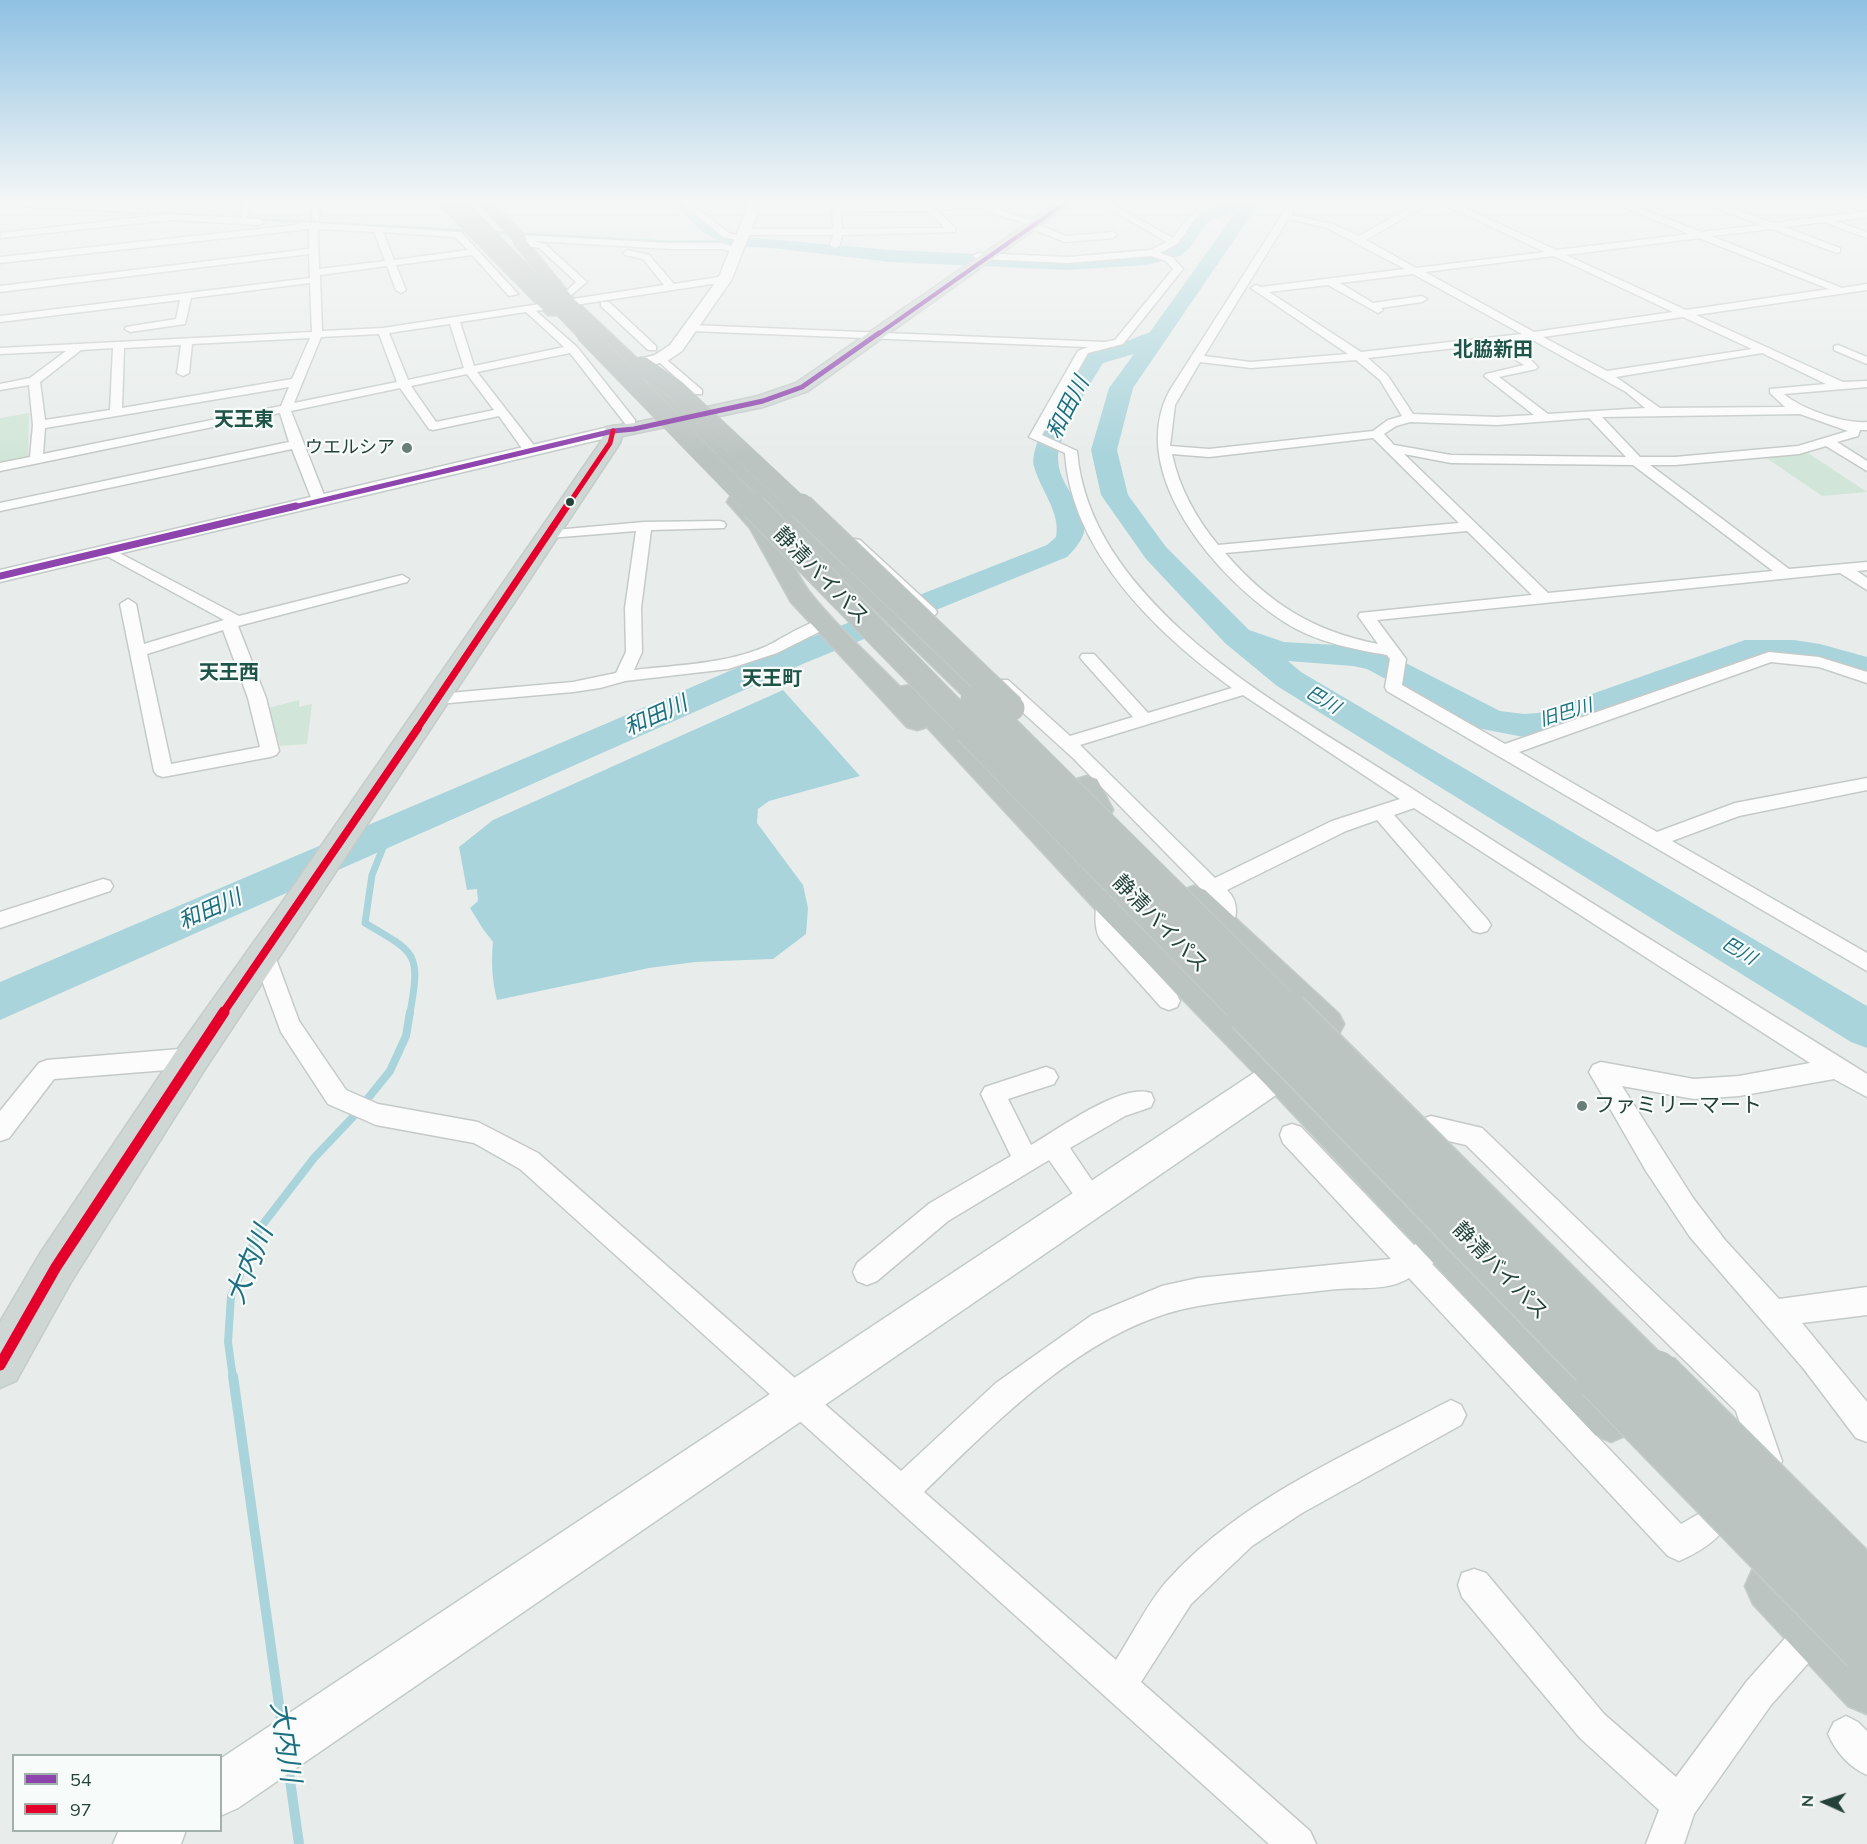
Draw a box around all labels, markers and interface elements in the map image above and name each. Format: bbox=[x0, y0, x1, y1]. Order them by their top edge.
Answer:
district label: 北脇新田 bbox=[1453, 338, 1533, 362]
water label: 和田川 bbox=[1041, 373, 1095, 443]
district label: 天王東 bbox=[214, 408, 274, 432]
place label: ウエルシア bbox=[305, 437, 395, 459]
marker: ウエルシア bbox=[400, 441, 414, 455]
unlabelled marker bbox=[564, 496, 576, 508]
street label: 静清バイパス bbox=[768, 522, 874, 630]
district label: 天王西 bbox=[199, 661, 259, 685]
district label: 天王町 bbox=[742, 667, 802, 691]
water label: 巴川 bbox=[1302, 681, 1344, 719]
water label: 和田川 bbox=[620, 691, 692, 741]
water label: 旧巴川 bbox=[1537, 695, 1595, 731]
street label: 静清バイパス bbox=[1107, 870, 1213, 978]
water label: 和田川 bbox=[174, 885, 246, 935]
water label: 巴川 bbox=[1718, 932, 1760, 970]
place label: ファミリーマート bbox=[1594, 1093, 1762, 1119]
marker: ファミリーマート bbox=[1575, 1099, 1589, 1113]
street label: 静清バイパス bbox=[1447, 1217, 1553, 1325]
water label: 大内川 bbox=[220, 1221, 280, 1309]
water label: 大内川 bbox=[263, 1700, 307, 1784]
legend bbox=[12, 1754, 222, 1832]
text: 54 bbox=[70, 1768, 92, 1791]
north arrow bbox=[1795, 1772, 1855, 1832]
text: N bbox=[1797, 1794, 1817, 1808]
text: 97 bbox=[70, 1798, 92, 1821]

